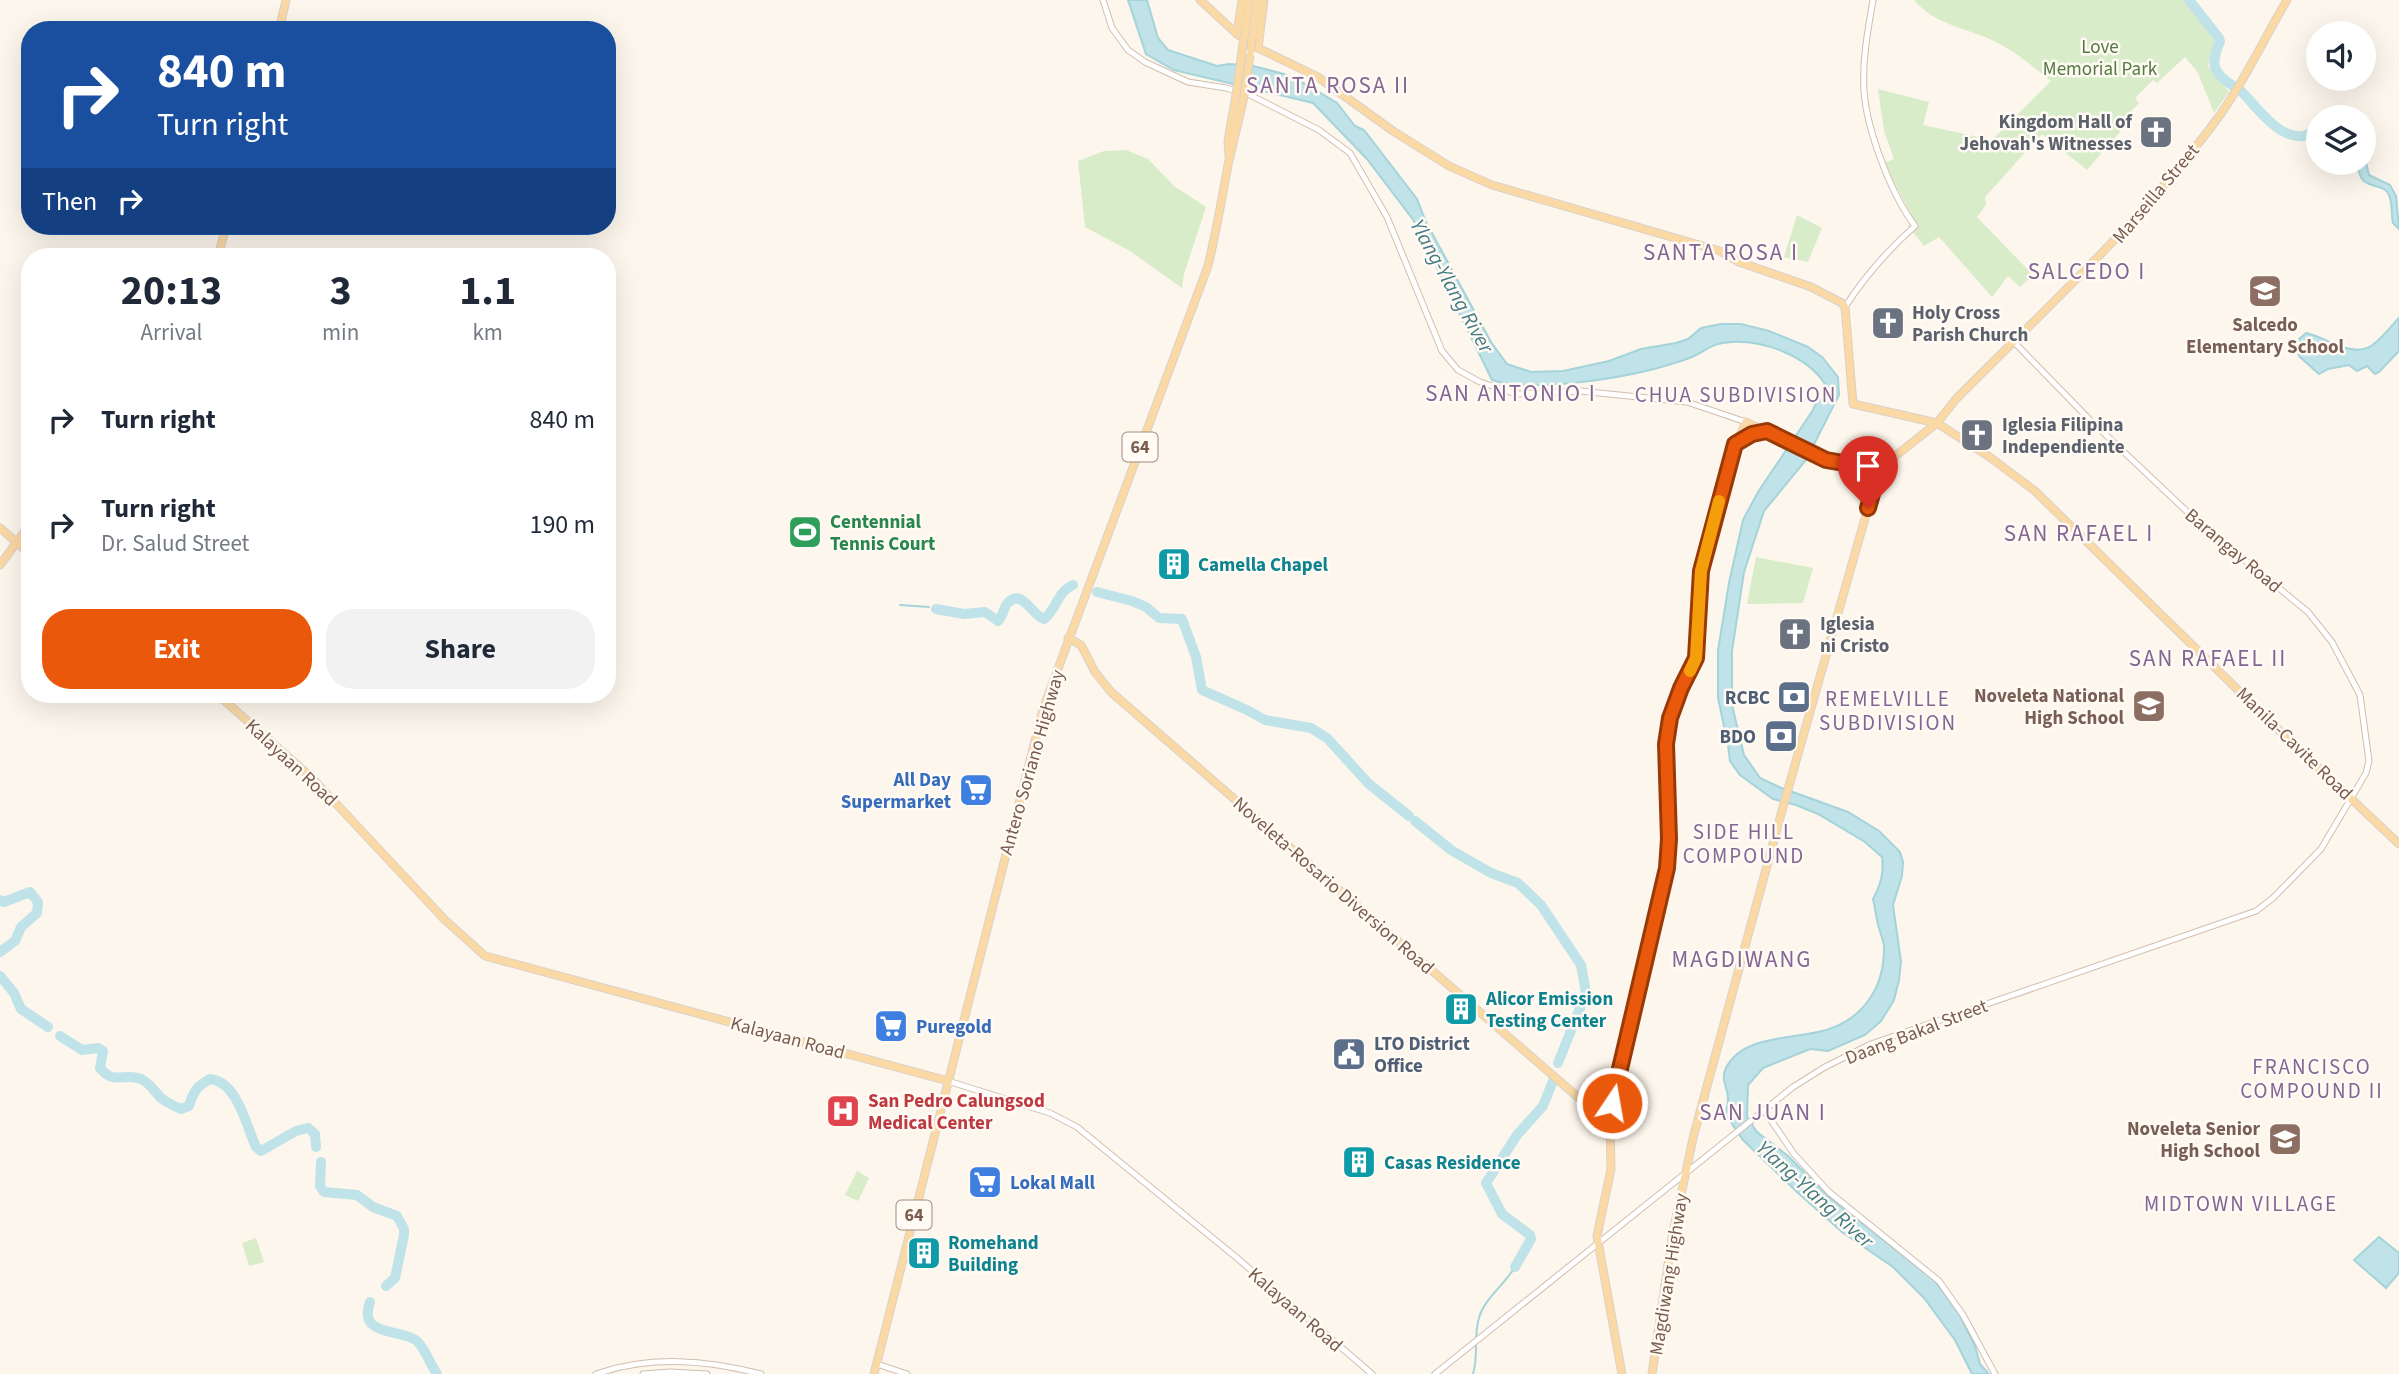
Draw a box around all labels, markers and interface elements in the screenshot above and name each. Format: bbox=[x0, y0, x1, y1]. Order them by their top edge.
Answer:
map controls bbox=[2306, 21, 2376, 175]
button: sound bbox=[2306, 21, 2376, 91]
park label: Love Memorial Park bbox=[2043, 34, 2158, 83]
text: 840 m bbox=[157, 37, 286, 107]
icon: right bbox=[42, 49, 133, 140]
district label: SANTA ROSA II bbox=[1246, 69, 1410, 102]
text: Turn right bbox=[157, 102, 288, 148]
button: layers bbox=[2306, 105, 2376, 175]
place label: Kingdom Hall of Jehovah's Witnesses bbox=[1960, 109, 2134, 158]
church icon: Kingdom Hall of Jehovah's Witnesses bbox=[2137, 113, 2175, 151]
street label: Marseilla Street bbox=[2106, 138, 2206, 250]
icon: right bbox=[111, 182, 149, 220]
text: Then bbox=[42, 183, 97, 220]
water label: Ylang-Ylang River bbox=[1403, 214, 1502, 359]
district label: SANTA ROSA I bbox=[1643, 236, 1799, 269]
district label: SALCEDO I bbox=[2028, 255, 2146, 288]
text: 20:13 bbox=[121, 261, 222, 321]
text: 3 bbox=[330, 261, 352, 321]
text: 1.1 bbox=[459, 261, 516, 321]
school or university icon: Salcedo Elementary School bbox=[2246, 272, 2284, 310]
place label: Holy Cross Parish Church bbox=[1912, 300, 2028, 349]
church icon: Holy Cross Parish Church bbox=[1869, 304, 1907, 342]
place label: Salcedo Elementary School bbox=[2186, 312, 2344, 361]
text: Arrival bbox=[141, 316, 202, 349]
text: min bbox=[322, 316, 359, 349]
text: km bbox=[472, 316, 503, 349]
district label: SAN ANTONIO I bbox=[1425, 377, 1597, 410]
district label: CHUA SUBDIVISION bbox=[1635, 380, 1837, 410]
icon: right bbox=[42, 401, 80, 439]
text: Turn right bbox=[101, 401, 216, 438]
text: 840 m bbox=[529, 401, 595, 438]
place label: Iglesia Filipina Independiente bbox=[2002, 412, 2125, 461]
church icon: Iglesia Filipina Independiente bbox=[1958, 416, 1996, 454]
road number: 64 bbox=[1122, 432, 1158, 462]
pin bbox=[1838, 436, 1898, 508]
icon: arrive bbox=[1849, 447, 1887, 485]
text: Turn right bbox=[101, 490, 216, 527]
street label: Barangay Road bbox=[2179, 503, 2287, 600]
icon: right bbox=[42, 506, 80, 544]
text: 190 m bbox=[529, 506, 595, 543]
place label: Centennial Tennis Court bbox=[830, 509, 935, 558]
sports icon: Centennial Tennis Court bbox=[786, 513, 824, 551]
district label: SAN RAFAEL I bbox=[2004, 517, 2154, 550]
text: Dr. Salud Street bbox=[101, 527, 249, 560]
building icon: Camella Chapel bbox=[1155, 545, 1193, 583]
place label: Camella Chapel bbox=[1198, 552, 1329, 579]
button: Exit bbox=[42, 609, 312, 689]
button: Share bbox=[326, 609, 595, 689]
place label: Iglesia ni Cristo bbox=[1820, 611, 1889, 660]
church icon: Iglesia ni Cristo bbox=[1776, 615, 1814, 653]
district label: SAN RAFAEL II bbox=[2129, 642, 2287, 675]
street label: Antero Soriano Highway bbox=[993, 667, 1072, 858]
bank icon: RCBC bbox=[1775, 678, 1813, 716]
street label: Manila-Cavite Road bbox=[2230, 681, 2358, 807]
place label: Noveleta National High School bbox=[1974, 683, 2125, 732]
district label: REMELVILLE SUBDIVISION bbox=[1819, 684, 1957, 738]
place label: RCBC bbox=[1725, 685, 1770, 712]
school or university icon: Noveleta National High School bbox=[2130, 687, 2168, 725]
street label: Kalayaan Road bbox=[239, 713, 343, 813]
bank icon: BDO bbox=[1762, 717, 1800, 755]
place label: BDO bbox=[1719, 724, 1756, 751]
place label: All Day Supermarket bbox=[841, 767, 951, 816]
supermarket icon: All Day Supermarket bbox=[957, 771, 995, 809]
street label: Noveleta-Rosario Diversion Road bbox=[1226, 791, 1440, 981]
district label: SIDE HILL COMPOUND bbox=[1683, 817, 1805, 871]
district label: MAGDIWANG bbox=[1671, 943, 1813, 976]
place label: Alicor Emission Testing Center bbox=[1485, 986, 1613, 1035]
building icon: Alicor Emission Testing Center bbox=[1442, 990, 1480, 1028]
street label: Daang Bakal Street bbox=[1841, 993, 1992, 1072]
supermarket icon: Puregold bbox=[872, 1007, 910, 1045]
street label: Kalayaan Road bbox=[727, 1010, 848, 1067]
place label: Puregold bbox=[916, 1014, 992, 1041]
place label: LTO District Office bbox=[1374, 1031, 1470, 1080]
public building icon: LTO District Office bbox=[1330, 1035, 1368, 1073]
district label: FRANCISCO COMPOUND II bbox=[2240, 1052, 2384, 1106]
position arrow bbox=[1575, 1066, 1649, 1140]
place label: San Pedro Calungsod Medical Center bbox=[868, 1088, 1045, 1137]
hospital icon: San Pedro Calungsod Medical Center bbox=[824, 1092, 862, 1130]
district label: SAN JUAN I bbox=[1699, 1096, 1827, 1129]
place label: Noveleta Senior High School bbox=[2127, 1116, 2261, 1165]
school or university icon: Noveleta Senior High School bbox=[2266, 1120, 2304, 1158]
water label: Ylang-Ylang River bbox=[1750, 1133, 1881, 1255]
building icon: Casas Residence bbox=[1340, 1143, 1378, 1181]
place label: Casas Residence bbox=[1384, 1150, 1521, 1177]
supermarket icon: Lokal Mall bbox=[966, 1163, 1004, 1201]
place label: Lokal Mall bbox=[1010, 1170, 1096, 1197]
district label: MIDTOWN VILLAGE bbox=[2144, 1189, 2338, 1219]
street label: Magdiwang Highway bbox=[1643, 1191, 1696, 1357]
road number: 64 bbox=[897, 1200, 932, 1230]
place label: Romehand Building bbox=[948, 1230, 1039, 1279]
building icon: Romehand Building bbox=[905, 1234, 943, 1272]
street label: Kalayaan Road bbox=[1242, 1261, 1348, 1359]

